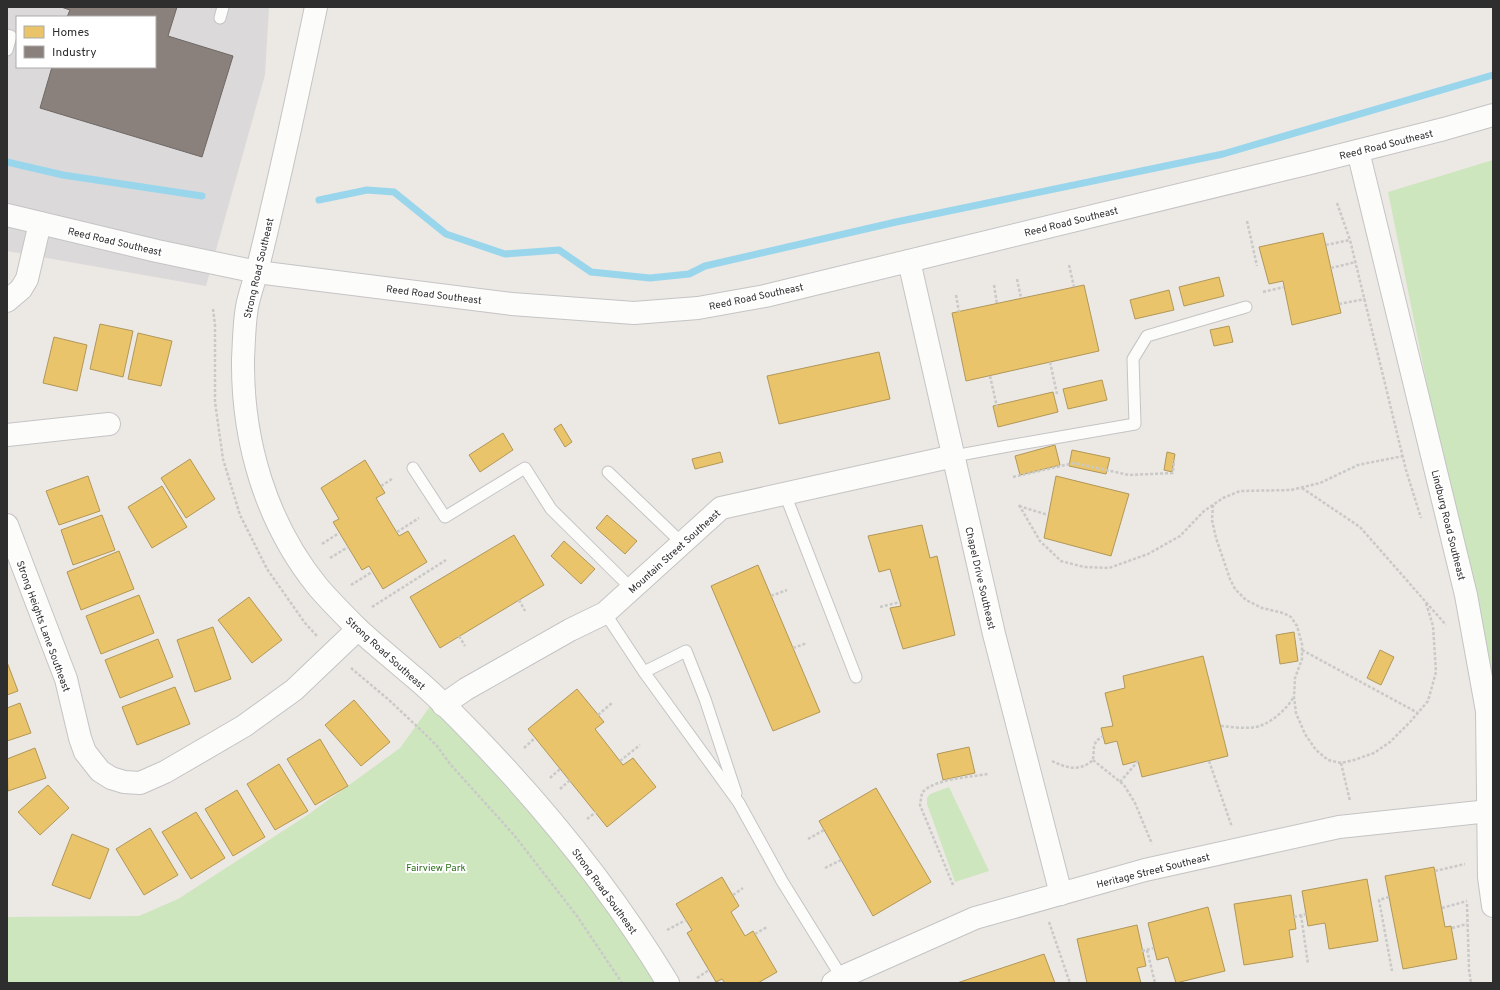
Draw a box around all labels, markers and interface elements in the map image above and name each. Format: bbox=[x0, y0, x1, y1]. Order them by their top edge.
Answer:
legend bbox=[16, 16, 156, 68]
text: Homes bbox=[52, 25, 89, 41]
text: Industry bbox=[52, 45, 97, 61]
street label: Reed Road Southeast bbox=[1338, 127, 1435, 163]
street label: Reed Road Southeast bbox=[1023, 204, 1120, 240]
street label: Strong Road Southeast bbox=[242, 216, 277, 320]
street label: Reed Road Southeast bbox=[66, 225, 163, 260]
street label: Reed Road Southeast bbox=[708, 281, 805, 314]
street label: Reed Road Southeast bbox=[385, 283, 483, 308]
street label: Lindburg Road Southeast bbox=[1428, 469, 1468, 582]
street label: Mountain Street Southeast bbox=[626, 507, 724, 597]
street label: Chapel Drive Southeast bbox=[961, 526, 998, 631]
street label: Strong Heights Lane Southeast bbox=[13, 559, 73, 694]
street label: Strong Road Southeast bbox=[342, 615, 428, 694]
street label: Strong Road Southeast bbox=[568, 846, 639, 938]
street label: Heritage Street Southeast bbox=[1095, 851, 1212, 892]
park label: Fairview Park bbox=[406, 862, 466, 875]

